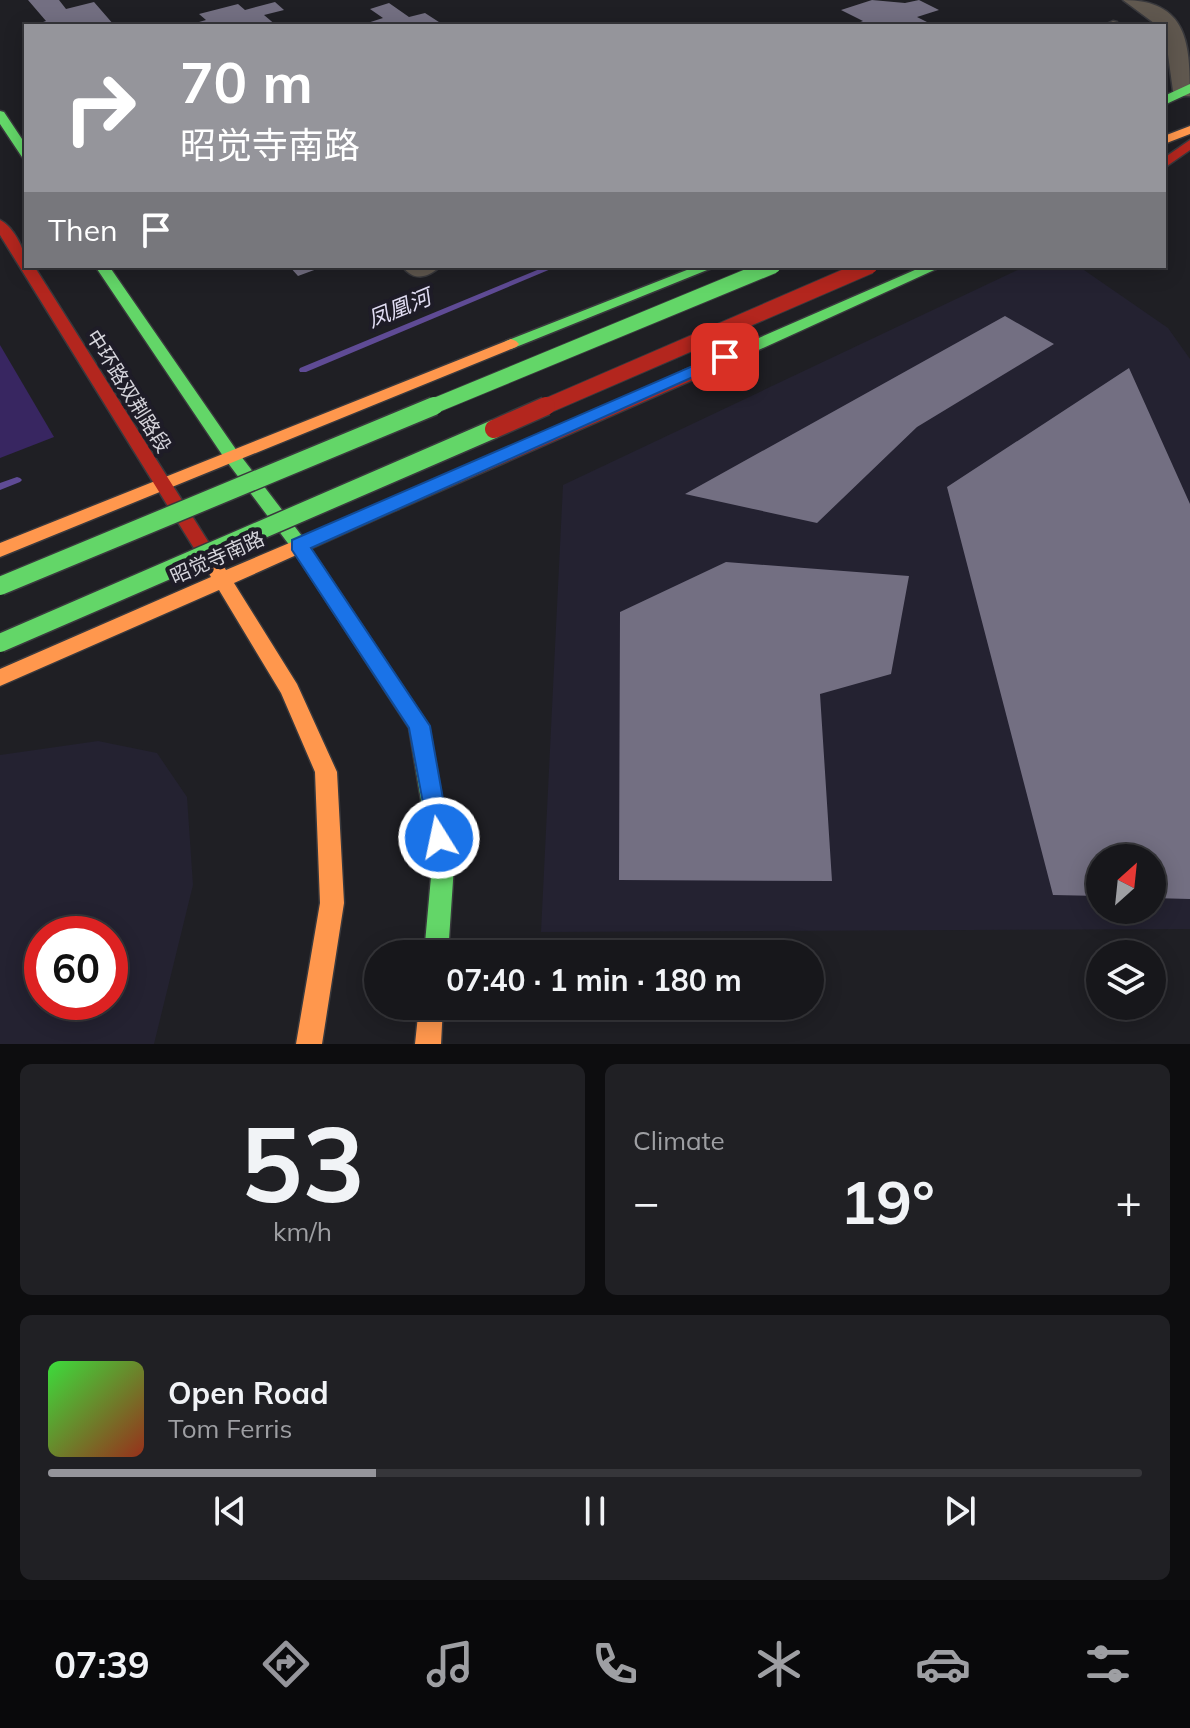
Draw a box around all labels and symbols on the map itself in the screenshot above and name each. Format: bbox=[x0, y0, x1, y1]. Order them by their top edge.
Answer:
water label: 凤凰河 bbox=[363, 281, 439, 333]
pin bbox=[691, 323, 759, 391]
street label: 中环路双荆路段 bbox=[81, 325, 177, 457]
street label: 昭觉寺南路 bbox=[166, 525, 268, 589]
position arrow bbox=[397, 796, 481, 880]
north arrow bbox=[1086, 844, 1166, 924]
speed limit sign: 60 bbox=[24, 916, 128, 1020]

